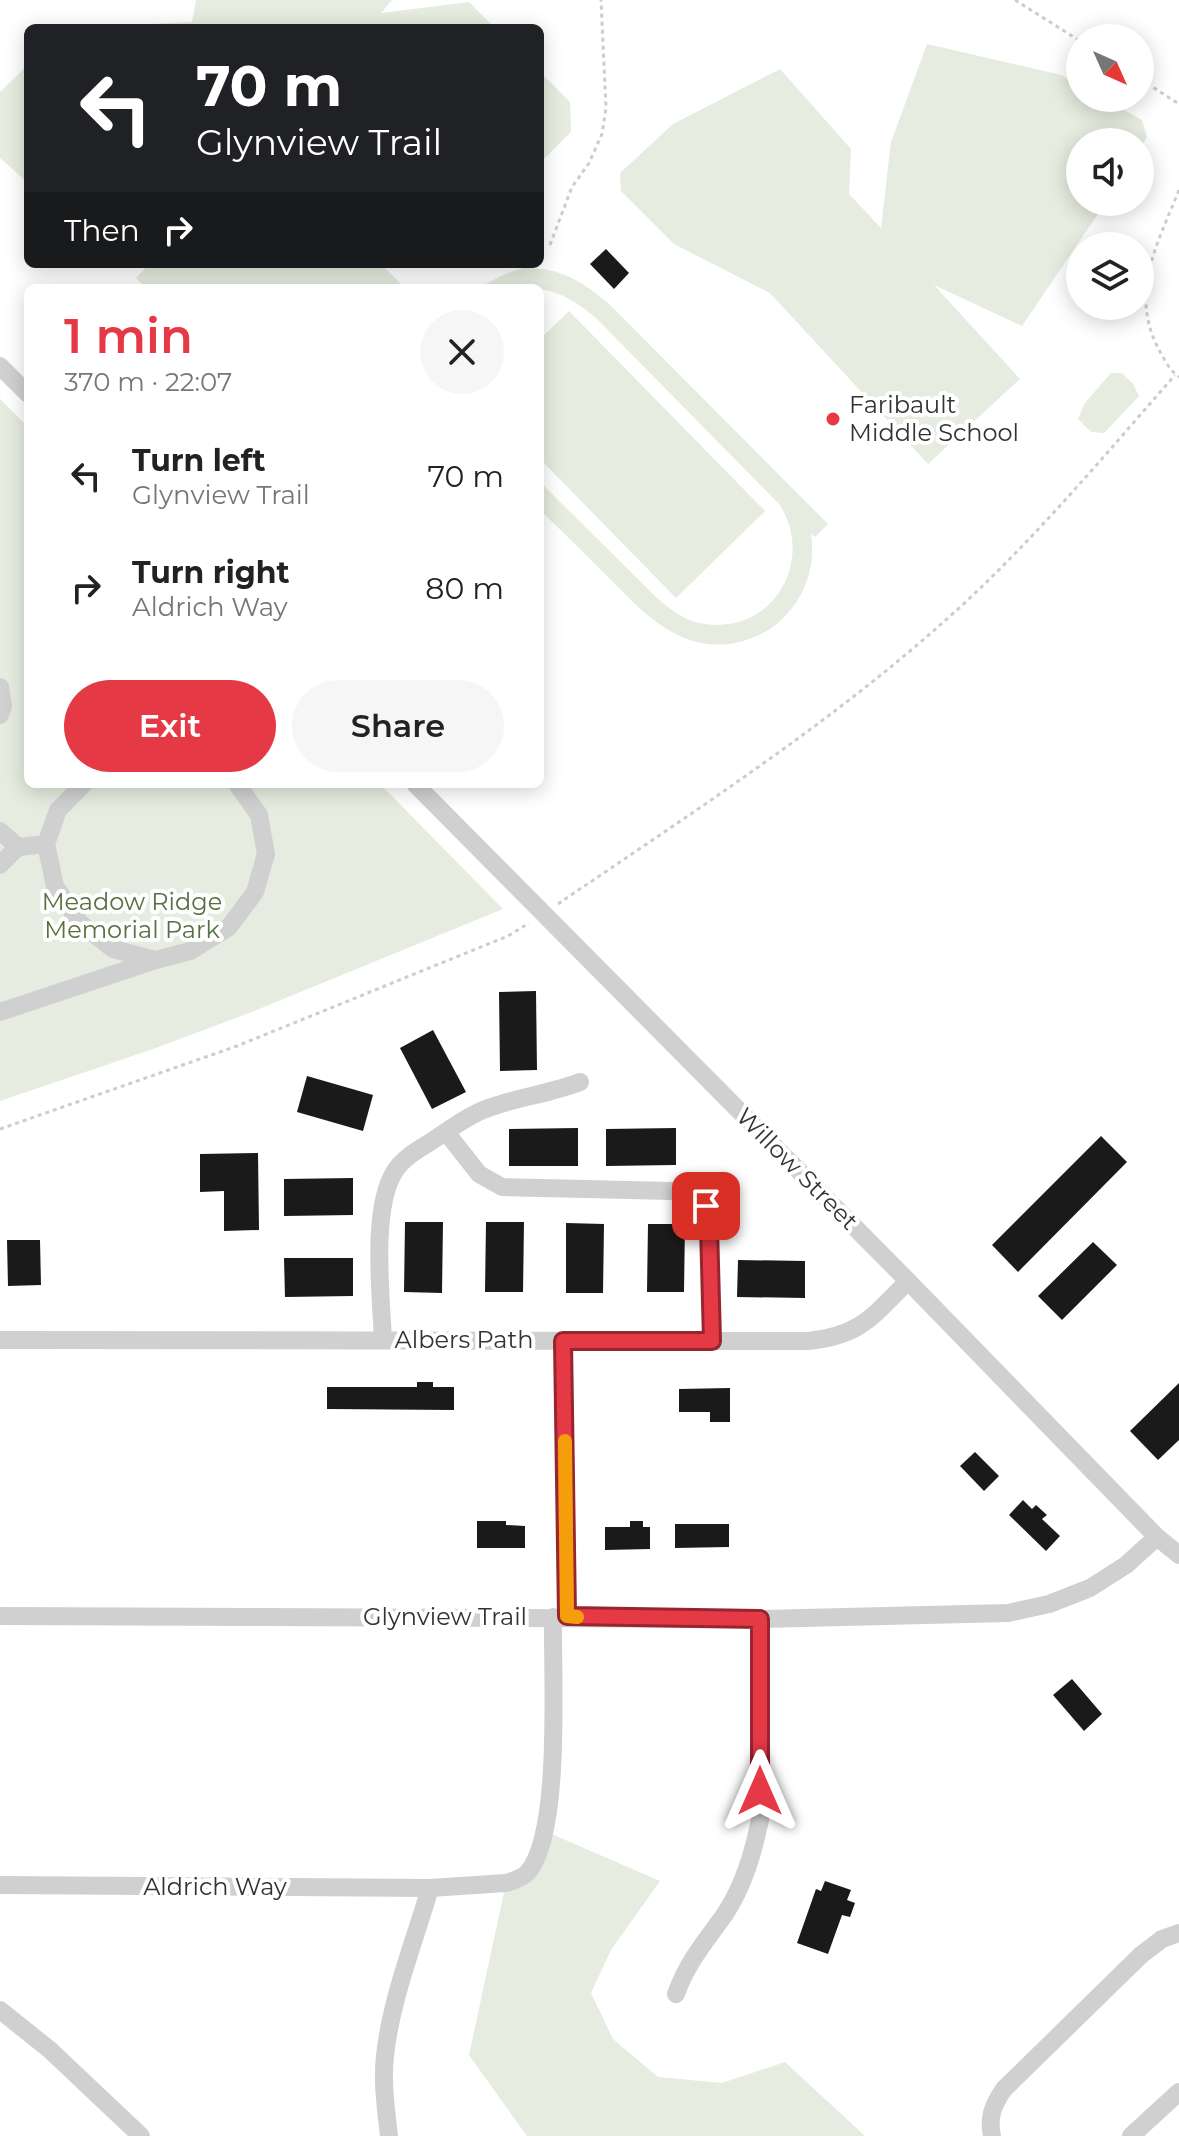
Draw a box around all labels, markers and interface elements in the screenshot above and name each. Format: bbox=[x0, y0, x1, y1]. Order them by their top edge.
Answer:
north arrow bbox=[1066, 24, 1154, 112]
map controls bbox=[1066, 24, 1154, 320]
text: 70 m bbox=[196, 52, 342, 120]
icon: left bbox=[64, 56, 168, 160]
text: Glynview Trail bbox=[196, 120, 442, 164]
button: sound bbox=[1066, 128, 1154, 216]
icon: right bbox=[156, 208, 200, 252]
text: Then bbox=[64, 212, 140, 249]
button: layers bbox=[1066, 232, 1154, 320]
text: 1 min bbox=[64, 307, 193, 365]
button: close bbox=[420, 310, 504, 394]
text: 370 m · 22:07 bbox=[64, 366, 232, 398]
place label: Faribault Middle School bbox=[849, 390, 1019, 447]
marker: Faribault Middle School bbox=[824, 410, 842, 428]
text: Turn left bbox=[132, 442, 265, 479]
icon: left bbox=[64, 454, 108, 498]
text: 70 m bbox=[427, 458, 504, 495]
text: Glynview Trail bbox=[132, 479, 310, 511]
text: Turn right bbox=[132, 554, 289, 591]
icon: right bbox=[64, 566, 108, 610]
text: 80 m bbox=[425, 570, 504, 607]
text: Aldrich Way bbox=[132, 591, 288, 623]
button: Exit bbox=[64, 680, 276, 772]
button: Share bbox=[292, 680, 504, 772]
park label: Meadow Ridge Memorial Park bbox=[42, 887, 222, 944]
street label: Willow Street bbox=[730, 1102, 864, 1236]
pin bbox=[672, 1172, 740, 1240]
icon: arrive bbox=[684, 1184, 728, 1228]
street label: Albers Path bbox=[394, 1325, 534, 1354]
street label: Glynview Trail bbox=[363, 1602, 527, 1631]
position arrow bbox=[718, 1749, 802, 1833]
street label: Aldrich Way bbox=[143, 1872, 287, 1901]

